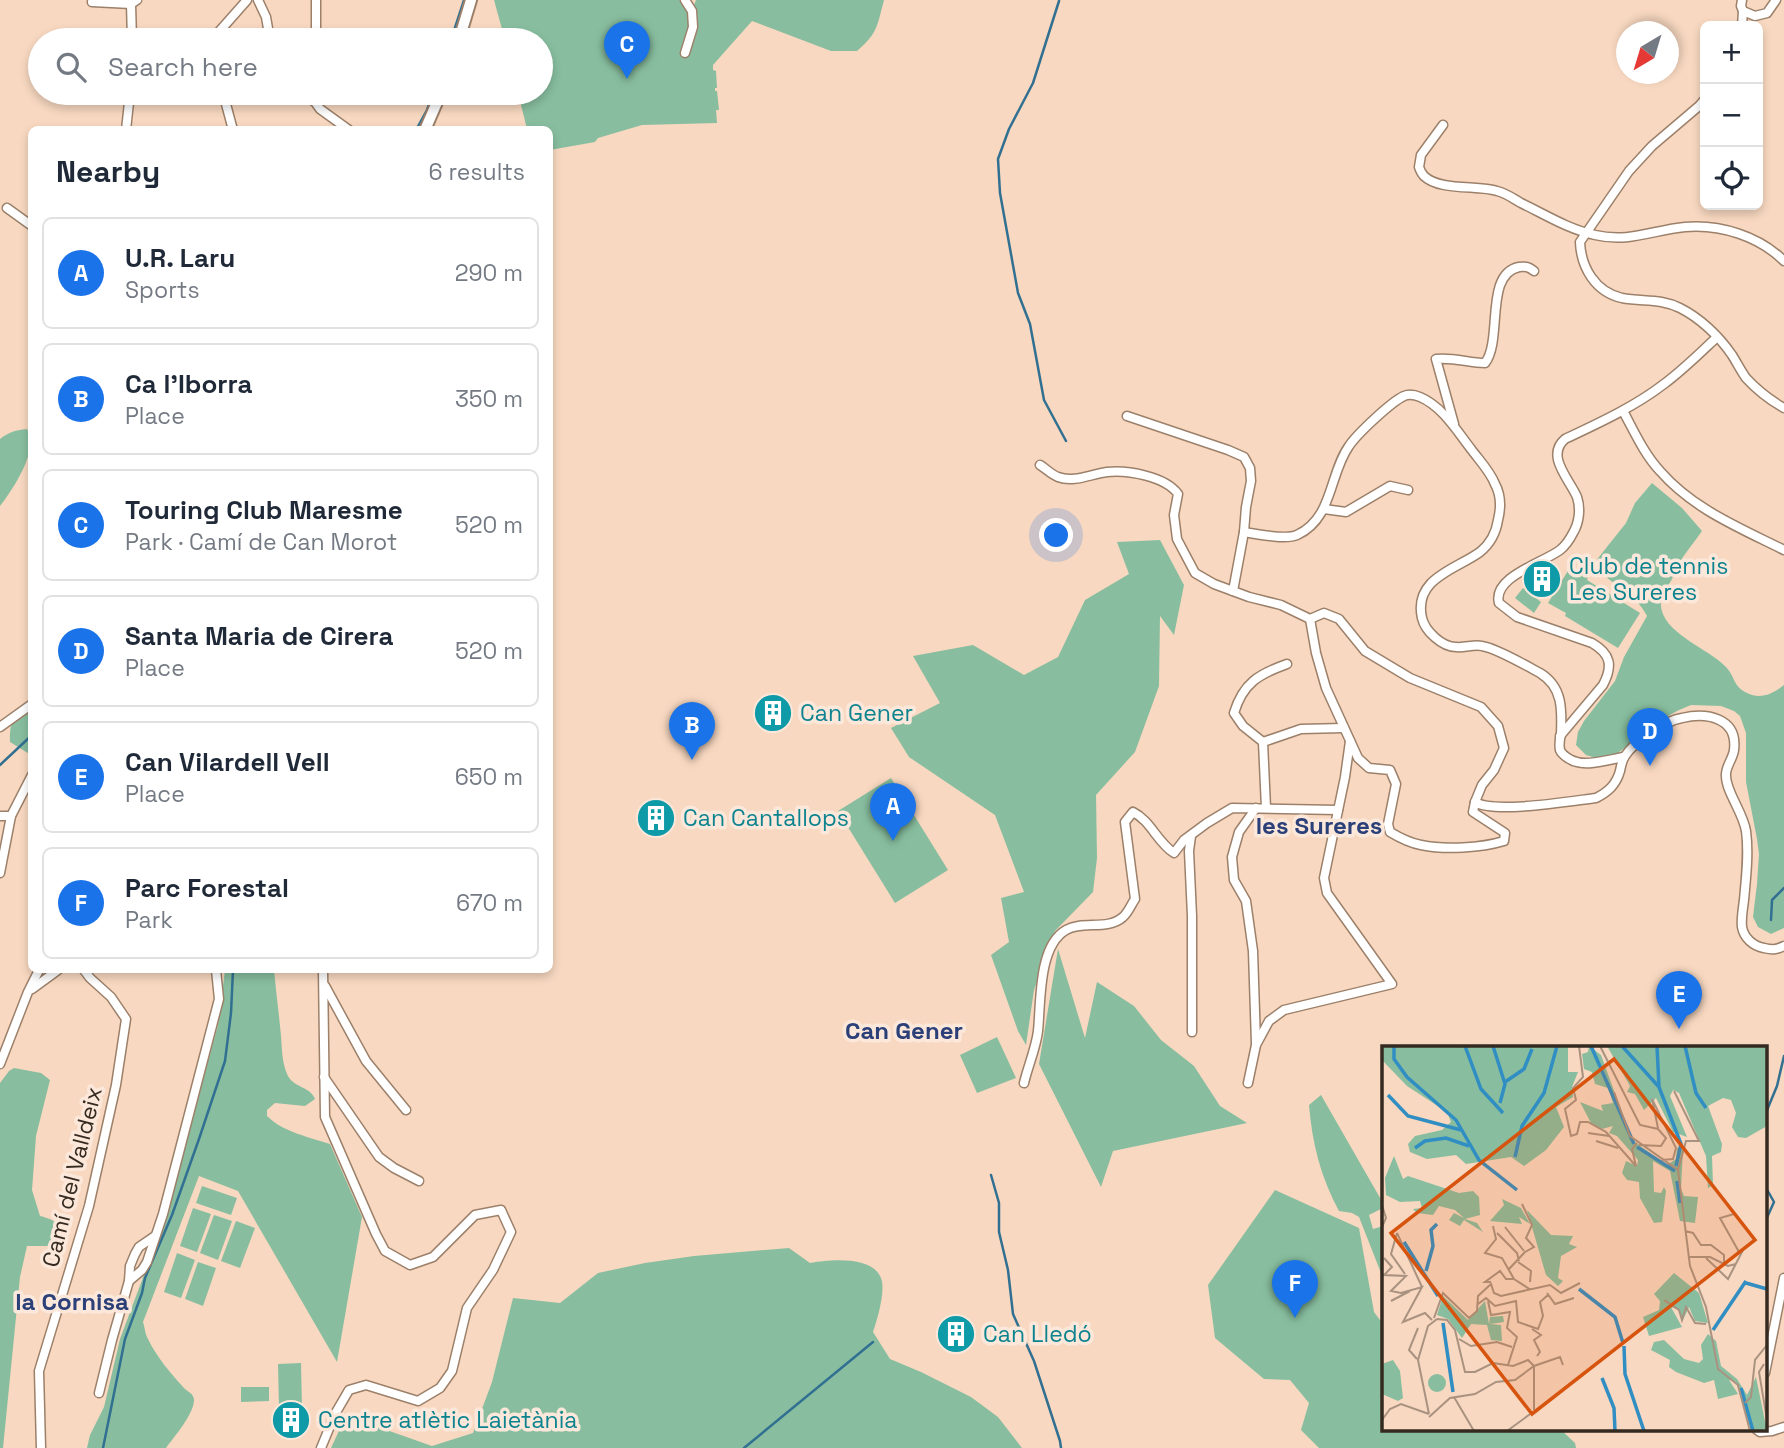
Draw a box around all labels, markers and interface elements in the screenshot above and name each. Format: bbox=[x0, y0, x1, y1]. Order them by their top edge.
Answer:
pin: C bbox=[604, 21, 650, 79]
north arrow bbox=[1616, 21, 1679, 84]
map controls bbox=[1700, 21, 1763, 210]
button: + bbox=[1700, 21, 1763, 84]
search box bbox=[28, 28, 553, 105]
icon: search bbox=[52, 48, 90, 86]
text: Search here bbox=[108, 50, 258, 84]
button: − bbox=[1700, 84, 1763, 147]
button: locate bbox=[1700, 147, 1763, 210]
text: Nearby bbox=[56, 152, 160, 191]
text: 6 results bbox=[429, 157, 525, 187]
text: U.R. Laru bbox=[125, 241, 235, 275]
text: A bbox=[74, 258, 88, 288]
text: 290 m bbox=[455, 258, 523, 288]
text: Sports bbox=[125, 275, 200, 305]
text: Ca l'Iborra bbox=[125, 367, 253, 401]
text: B bbox=[73, 384, 89, 414]
text: 350 m bbox=[455, 384, 523, 414]
text: Place bbox=[125, 401, 185, 431]
text: Touring Club Maresme bbox=[125, 493, 403, 527]
text: C bbox=[74, 510, 88, 540]
text: 520 m bbox=[455, 510, 523, 540]
your location bbox=[1039, 518, 1073, 552]
text: Park · Camí de Can Morot bbox=[125, 527, 397, 557]
place label: Club de tennis Les Sureres bbox=[1569, 551, 1728, 607]
building icon: Club de tennis Les Sureres bbox=[1521, 558, 1563, 600]
text: Santa Maria de Cirera bbox=[125, 619, 393, 653]
text: D bbox=[73, 636, 89, 666]
text: 520 m bbox=[455, 636, 523, 666]
text: Place bbox=[125, 653, 185, 683]
building icon: Can Gener bbox=[752, 692, 794, 734]
place label: Can Gener bbox=[800, 698, 913, 728]
pin: B bbox=[669, 702, 715, 760]
pin: D bbox=[1627, 708, 1673, 766]
text: Can Vilardell Vell bbox=[125, 745, 330, 779]
text: E bbox=[75, 762, 87, 792]
text: 650 m bbox=[455, 762, 523, 792]
text: Place bbox=[125, 779, 185, 809]
pin: A bbox=[870, 783, 916, 841]
building icon: Can Cantallops bbox=[635, 797, 677, 839]
place label: Can Cantallops bbox=[683, 803, 849, 833]
district label: les Sureres bbox=[1256, 810, 1382, 841]
text: Parc Forestal bbox=[125, 871, 289, 905]
text: F bbox=[75, 888, 87, 918]
text: 670 m bbox=[456, 888, 523, 918]
text: Park bbox=[125, 905, 173, 935]
pin: E bbox=[1656, 971, 1702, 1029]
district label: Can Gener bbox=[845, 1015, 963, 1046]
inset map bbox=[1382, 1046, 1766, 1430]
street label: Camí del Valldeix bbox=[35, 1084, 109, 1270]
pin: F bbox=[1272, 1260, 1318, 1318]
district label: la Cornisa bbox=[15, 1286, 129, 1317]
building icon: Can Lledó bbox=[935, 1313, 977, 1355]
place label: Can Lledó bbox=[983, 1319, 1092, 1349]
building icon: Centre atlètic Laietània bbox=[270, 1399, 312, 1441]
place label: Centre atlètic Laietània bbox=[318, 1405, 578, 1435]

